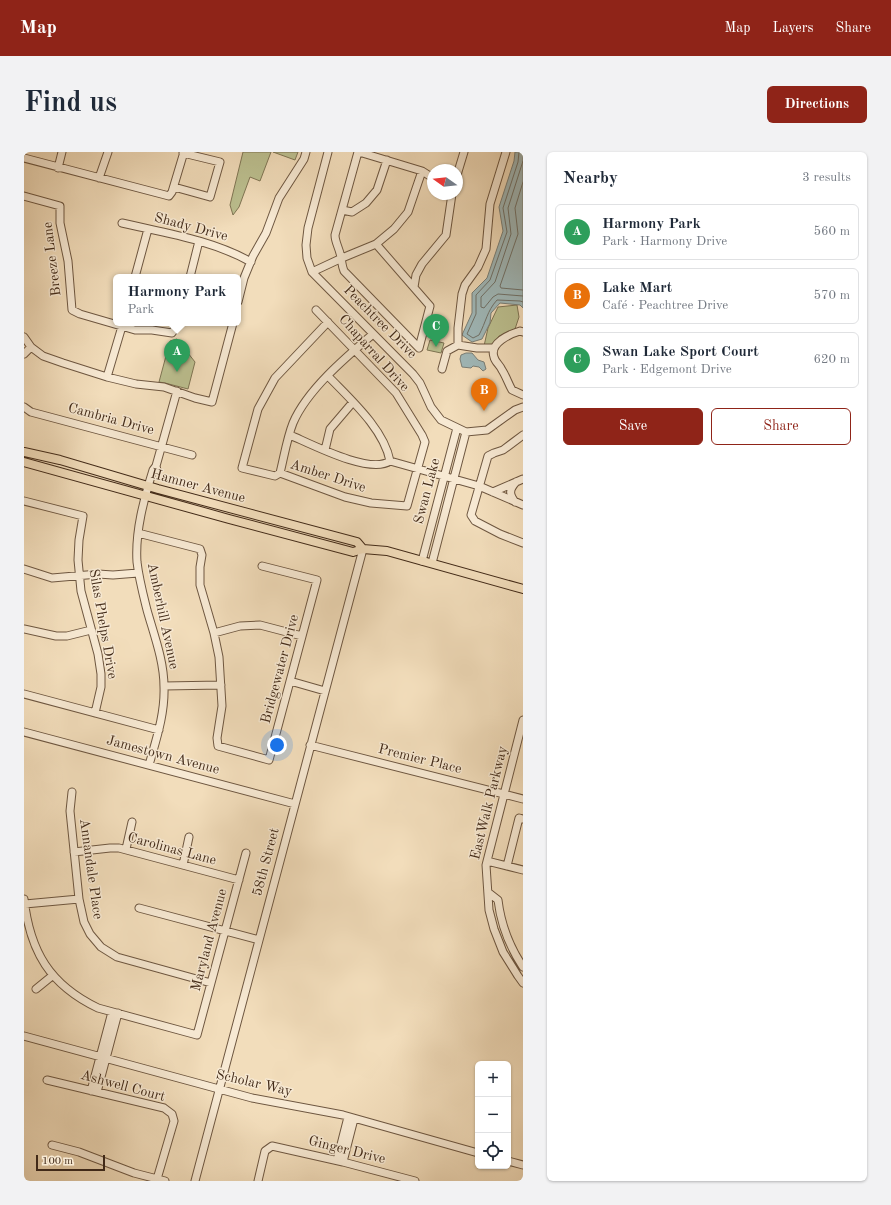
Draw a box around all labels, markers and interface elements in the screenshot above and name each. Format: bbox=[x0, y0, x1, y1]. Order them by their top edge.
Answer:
text: Map bbox=[20, 19, 57, 38]
text: Map bbox=[725, 21, 751, 35]
text: Layers bbox=[773, 21, 814, 35]
text: Share bbox=[836, 21, 871, 35]
button: Directions bbox=[767, 86, 867, 123]
text: Find us bbox=[24, 90, 117, 118]
north arrow bbox=[427, 164, 463, 200]
text: Nearby bbox=[563, 170, 618, 187]
text: 3 results bbox=[802, 171, 851, 184]
street label: Shady Drive bbox=[153, 210, 229, 244]
text: Harmony Park bbox=[602, 217, 701, 232]
street label: Breeze Lane bbox=[40, 221, 64, 297]
text: A bbox=[572, 225, 582, 238]
text: 560 m bbox=[813, 225, 850, 238]
text: Park · Harmony Drive bbox=[602, 235, 727, 248]
popup bbox=[113, 274, 241, 326]
text: Lake Mart bbox=[602, 281, 672, 296]
street label: Peachtree Drive bbox=[341, 283, 419, 361]
text: Harmony Park bbox=[128, 285, 226, 300]
text: B bbox=[572, 289, 582, 302]
text: 570 m bbox=[813, 289, 850, 302]
text: Café · Peachtree Drive bbox=[602, 299, 728, 312]
text: Park bbox=[128, 303, 154, 316]
street label: Chaparral Drive bbox=[336, 312, 412, 394]
pin: C bbox=[423, 314, 449, 347]
pin: A bbox=[164, 339, 190, 372]
text: Swan Lake Sport Court bbox=[602, 345, 759, 360]
text: C bbox=[573, 353, 581, 366]
text: 620 m bbox=[813, 353, 850, 366]
text: Park · Edgemont Drive bbox=[602, 363, 732, 376]
pin: B bbox=[471, 378, 497, 411]
street label: Cambria Drive bbox=[66, 401, 156, 437]
button: Save bbox=[563, 408, 703, 445]
button: Share bbox=[711, 408, 851, 445]
street label: Amber Drive bbox=[288, 457, 368, 495]
street label: Swan Lake bbox=[412, 457, 442, 525]
street label: Hamner Avenue bbox=[149, 467, 247, 505]
street label: Amberhill Avenue bbox=[145, 561, 181, 671]
street label: Silas Phelps Drive bbox=[86, 568, 120, 680]
street label: Bridgewater Drive bbox=[259, 613, 301, 725]
street label: Jamestown Avenue bbox=[105, 733, 221, 777]
your location bbox=[267, 735, 287, 755]
street label: Premier Place bbox=[377, 742, 463, 776]
street label: EastWalk Parkway bbox=[468, 744, 510, 861]
street label: Annandale Place bbox=[77, 818, 105, 920]
street label: 58th Street bbox=[250, 826, 282, 898]
street label: Carolinas Lane bbox=[126, 830, 218, 868]
street label: Maryland Avenue bbox=[189, 887, 229, 993]
map controls bbox=[475, 1061, 511, 1169]
button: + bbox=[475, 1061, 511, 1097]
street label: Scholar Way bbox=[215, 1067, 294, 1099]
street label: Ashwell Court bbox=[79, 1068, 167, 1104]
button: − bbox=[475, 1097, 511, 1133]
button: locate bbox=[475, 1133, 511, 1169]
street label: Ginger Drive bbox=[307, 1134, 387, 1166]
scale bar bbox=[36, 1153, 105, 1172]
text: 100 m bbox=[42, 1156, 73, 1167]

